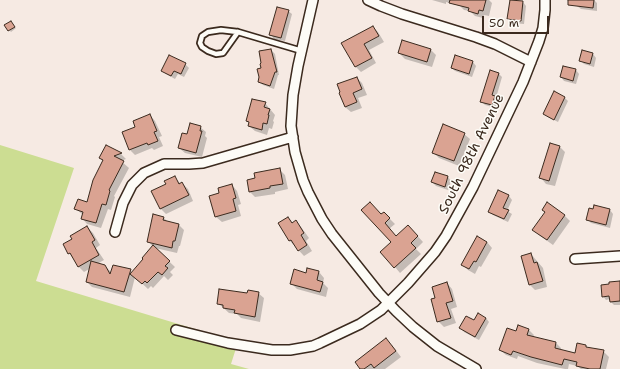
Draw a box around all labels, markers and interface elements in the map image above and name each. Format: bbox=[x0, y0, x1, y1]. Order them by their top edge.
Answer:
scale bar bbox=[484, 8, 551, 34]
text: 50 m bbox=[489, 15, 519, 31]
street label: South 98th Avenue bbox=[436, 91, 508, 217]

